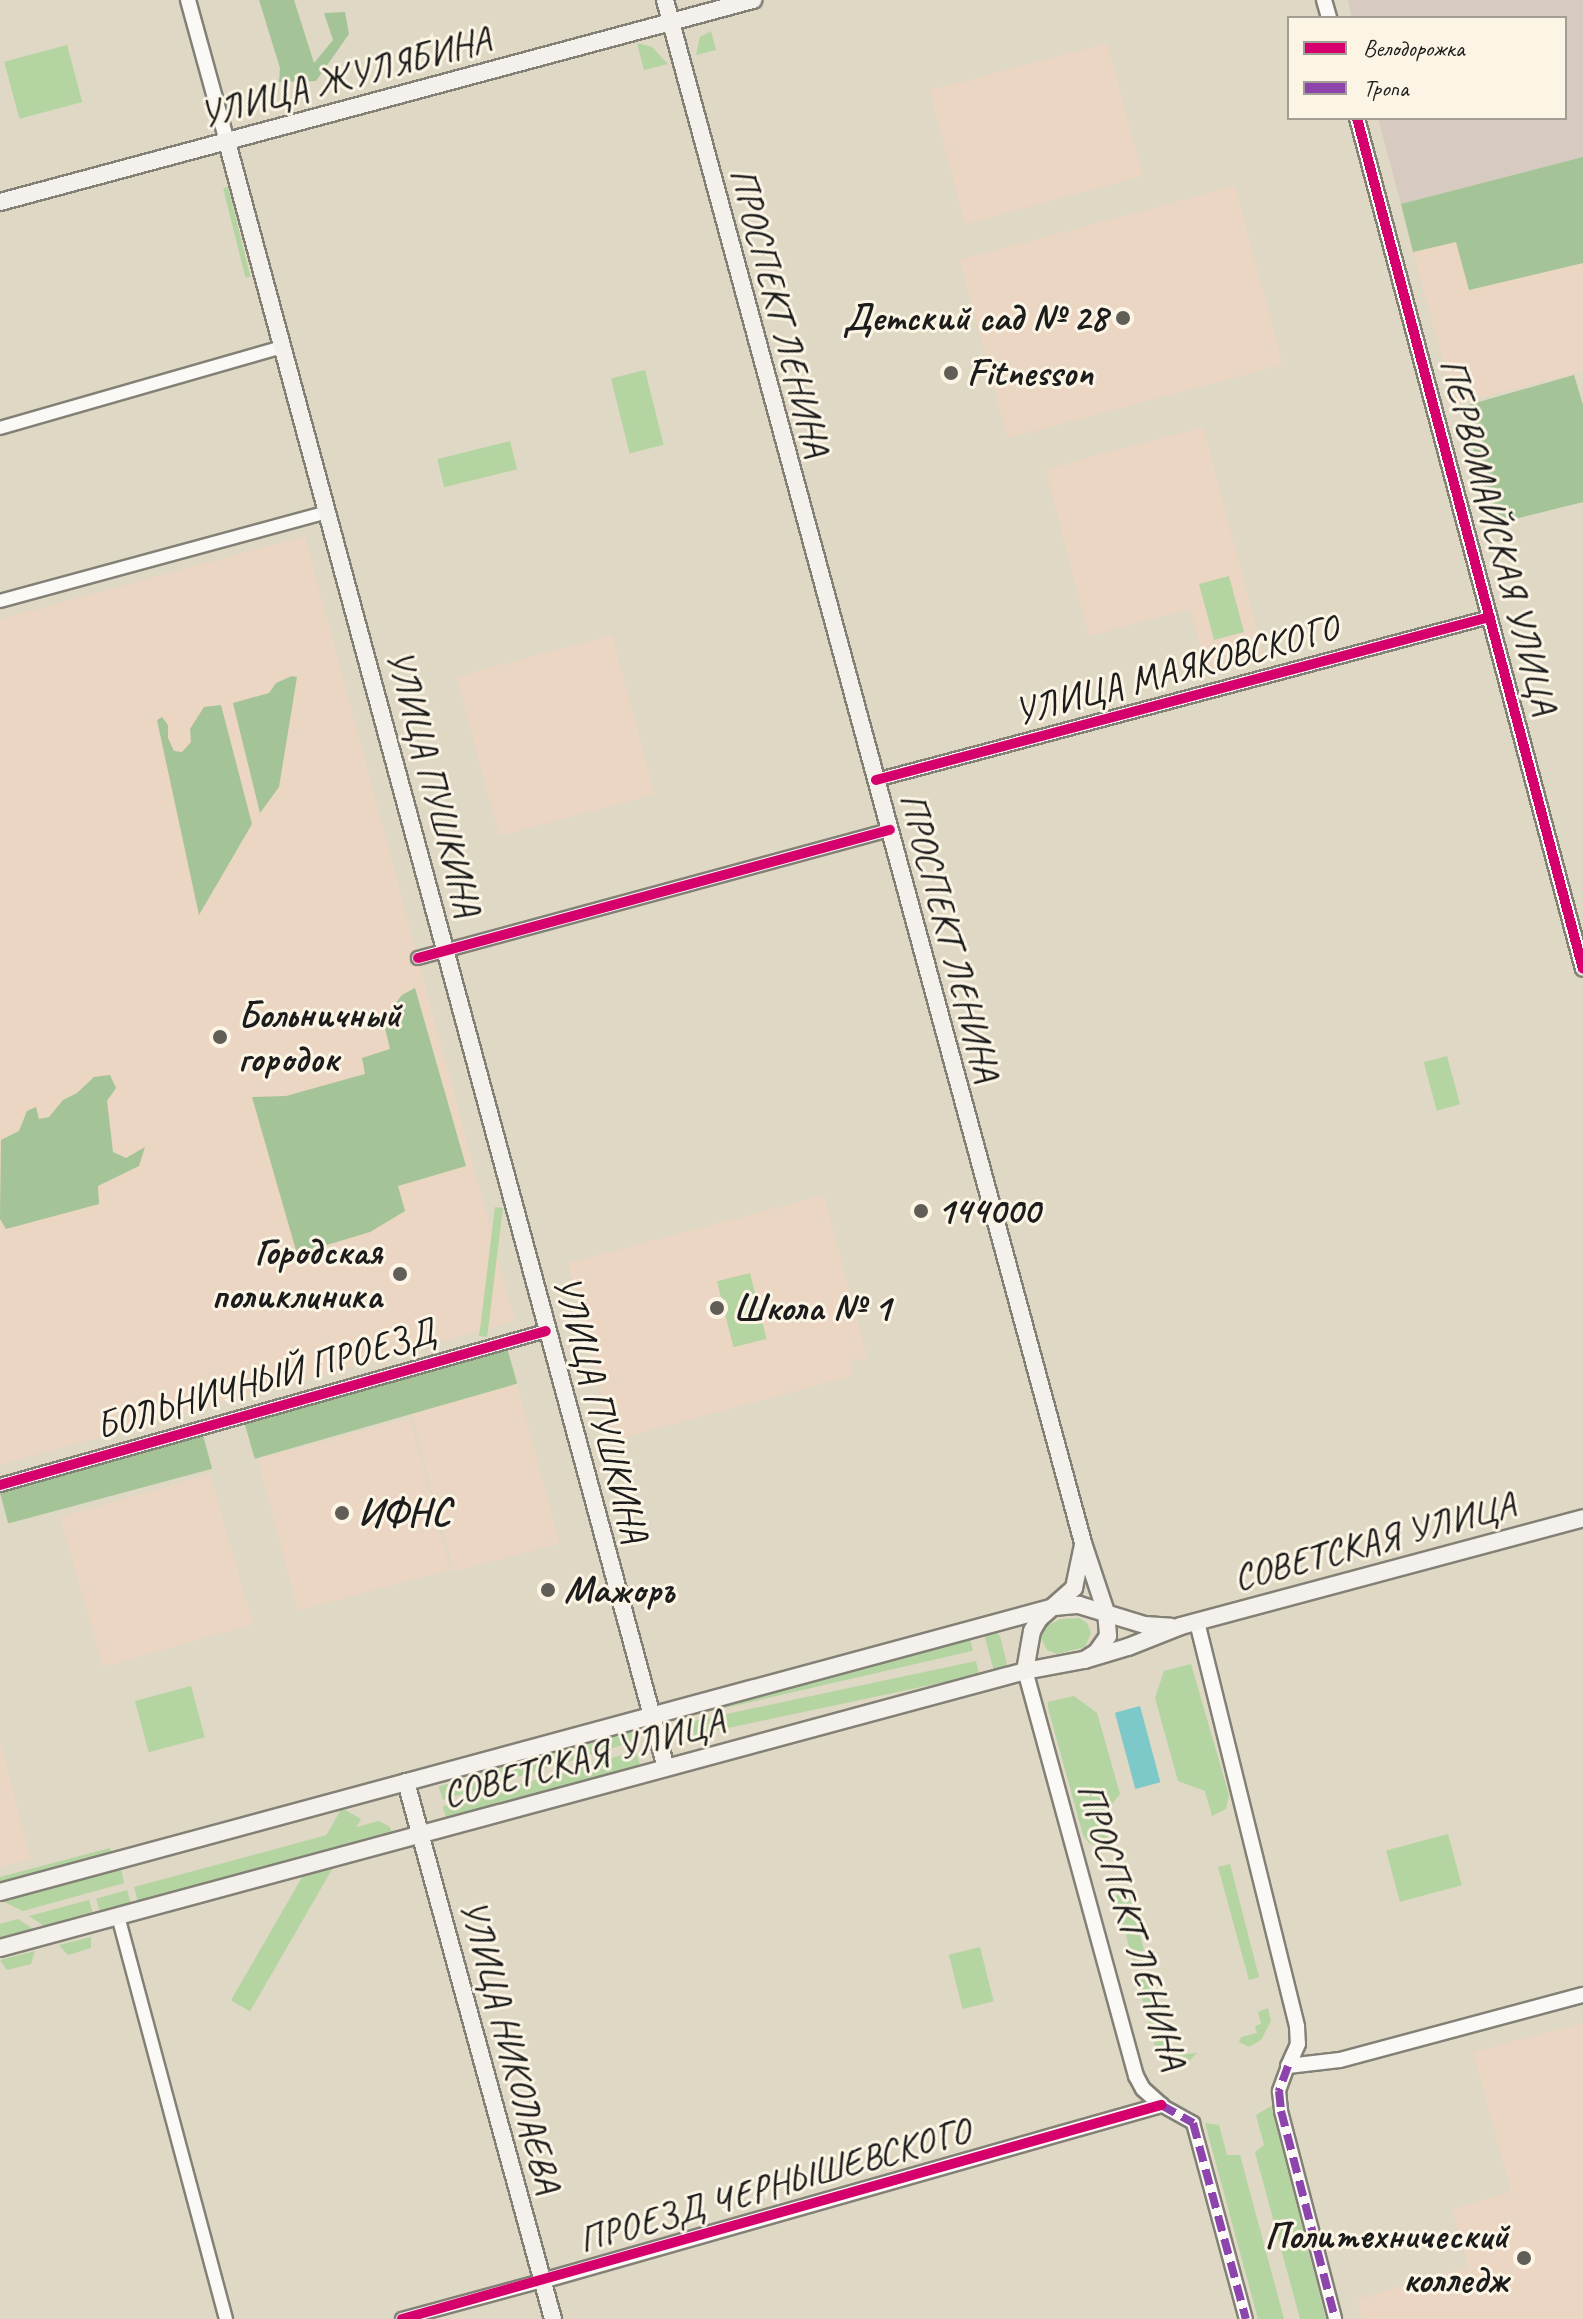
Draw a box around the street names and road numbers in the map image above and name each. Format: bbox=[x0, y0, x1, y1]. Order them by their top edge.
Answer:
street label: УЛИЦА ЖУЛЯБИНА bbox=[197, 17, 493, 137]
street label: ПРОСПЕКТ ЛЕНИНА bbox=[720, 163, 840, 461]
street label: ПЕРВОМАЙСКАЯ УЛИЦА bbox=[1430, 354, 1568, 718]
street label: УЛИЦА МАЯКОВСКОГО bbox=[1009, 605, 1343, 735]
street label: УЛИЦА ПУШКИНА bbox=[376, 645, 492, 921]
street label: ПРОСПЕКТ ЛЕНИНА bbox=[890, 788, 1010, 1086]
street label: УЛИЦА ПУШКИНА bbox=[543, 1271, 659, 1547]
street label: БОЛЬНИЧНЫЙ ПРОЕЗД bbox=[90, 1309, 440, 1449]
street label: СОВЕТСКАЯ УЛИЦА bbox=[1229, 1482, 1519, 1600]
street label: СОВЕТСКАЯ УЛИЦА bbox=[438, 1699, 728, 1817]
street label: ПРОСПЕКТ ЛЕНИНА bbox=[1067, 1778, 1197, 2074]
street label: УЛИЦА НИКОЛАЕВА bbox=[450, 1894, 572, 2198]
street label: ПРОЕЗД ЧЕРНЫШЕВСКОГО bbox=[573, 2107, 975, 2263]

